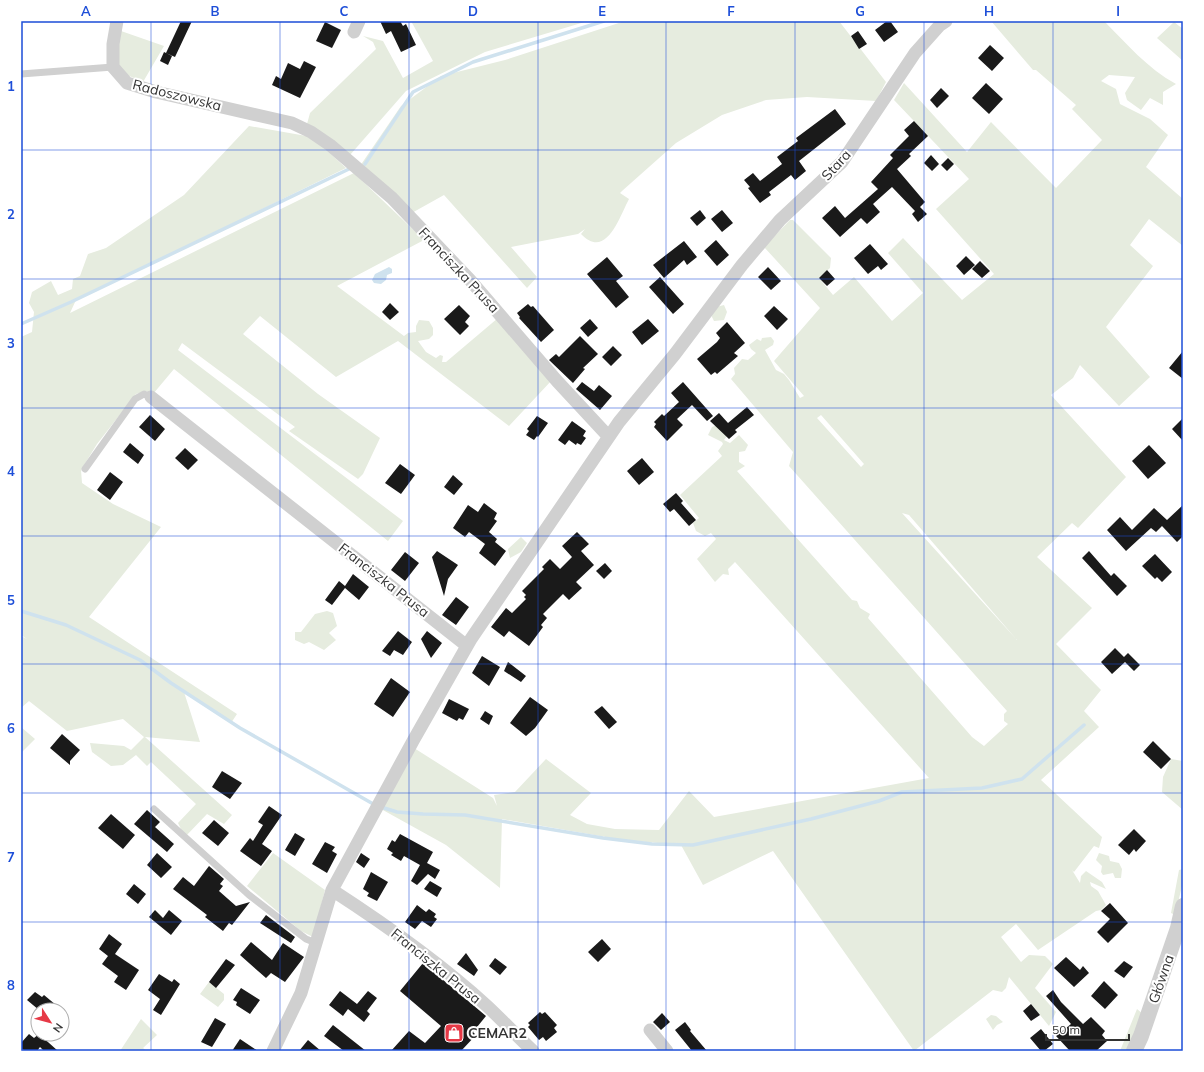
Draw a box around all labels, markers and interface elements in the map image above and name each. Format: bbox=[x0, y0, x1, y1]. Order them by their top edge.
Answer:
text: A bbox=[81, 3, 91, 19]
text: B bbox=[211, 3, 220, 19]
text: C bbox=[340, 3, 349, 19]
text: D bbox=[468, 3, 478, 19]
text: E bbox=[598, 3, 606, 19]
text: F bbox=[727, 3, 735, 19]
text: G bbox=[855, 3, 865, 19]
text: H bbox=[984, 3, 994, 19]
text: I bbox=[1116, 3, 1120, 19]
street label: Radoszowska bbox=[131, 75, 223, 115]
text: 1 bbox=[7, 78, 15, 94]
street label: Stara bbox=[817, 146, 855, 184]
text: 2 bbox=[7, 206, 15, 222]
street label: Franciszka Prusa bbox=[415, 223, 503, 317]
text: 3 bbox=[7, 335, 15, 351]
text: 4 bbox=[7, 463, 15, 479]
street label: Franciszka Prusa bbox=[335, 539, 433, 621]
text: 5 bbox=[7, 592, 15, 608]
text: 6 bbox=[7, 720, 15, 736]
text: 7 bbox=[7, 849, 15, 865]
street label: Franciszka Prusa bbox=[387, 924, 485, 1008]
street label: Główna bbox=[1144, 952, 1178, 1006]
text: 8 bbox=[7, 977, 15, 993]
north arrow bbox=[30, 1002, 70, 1042]
scale bar bbox=[1046, 1016, 1129, 1042]
text: N bbox=[50, 1020, 66, 1035]
shop icon: CEMAR2 bbox=[443, 1022, 465, 1044]
text: 50 m bbox=[1052, 1022, 1080, 1037]
place label: CEMAR2 bbox=[468, 1024, 527, 1042]

